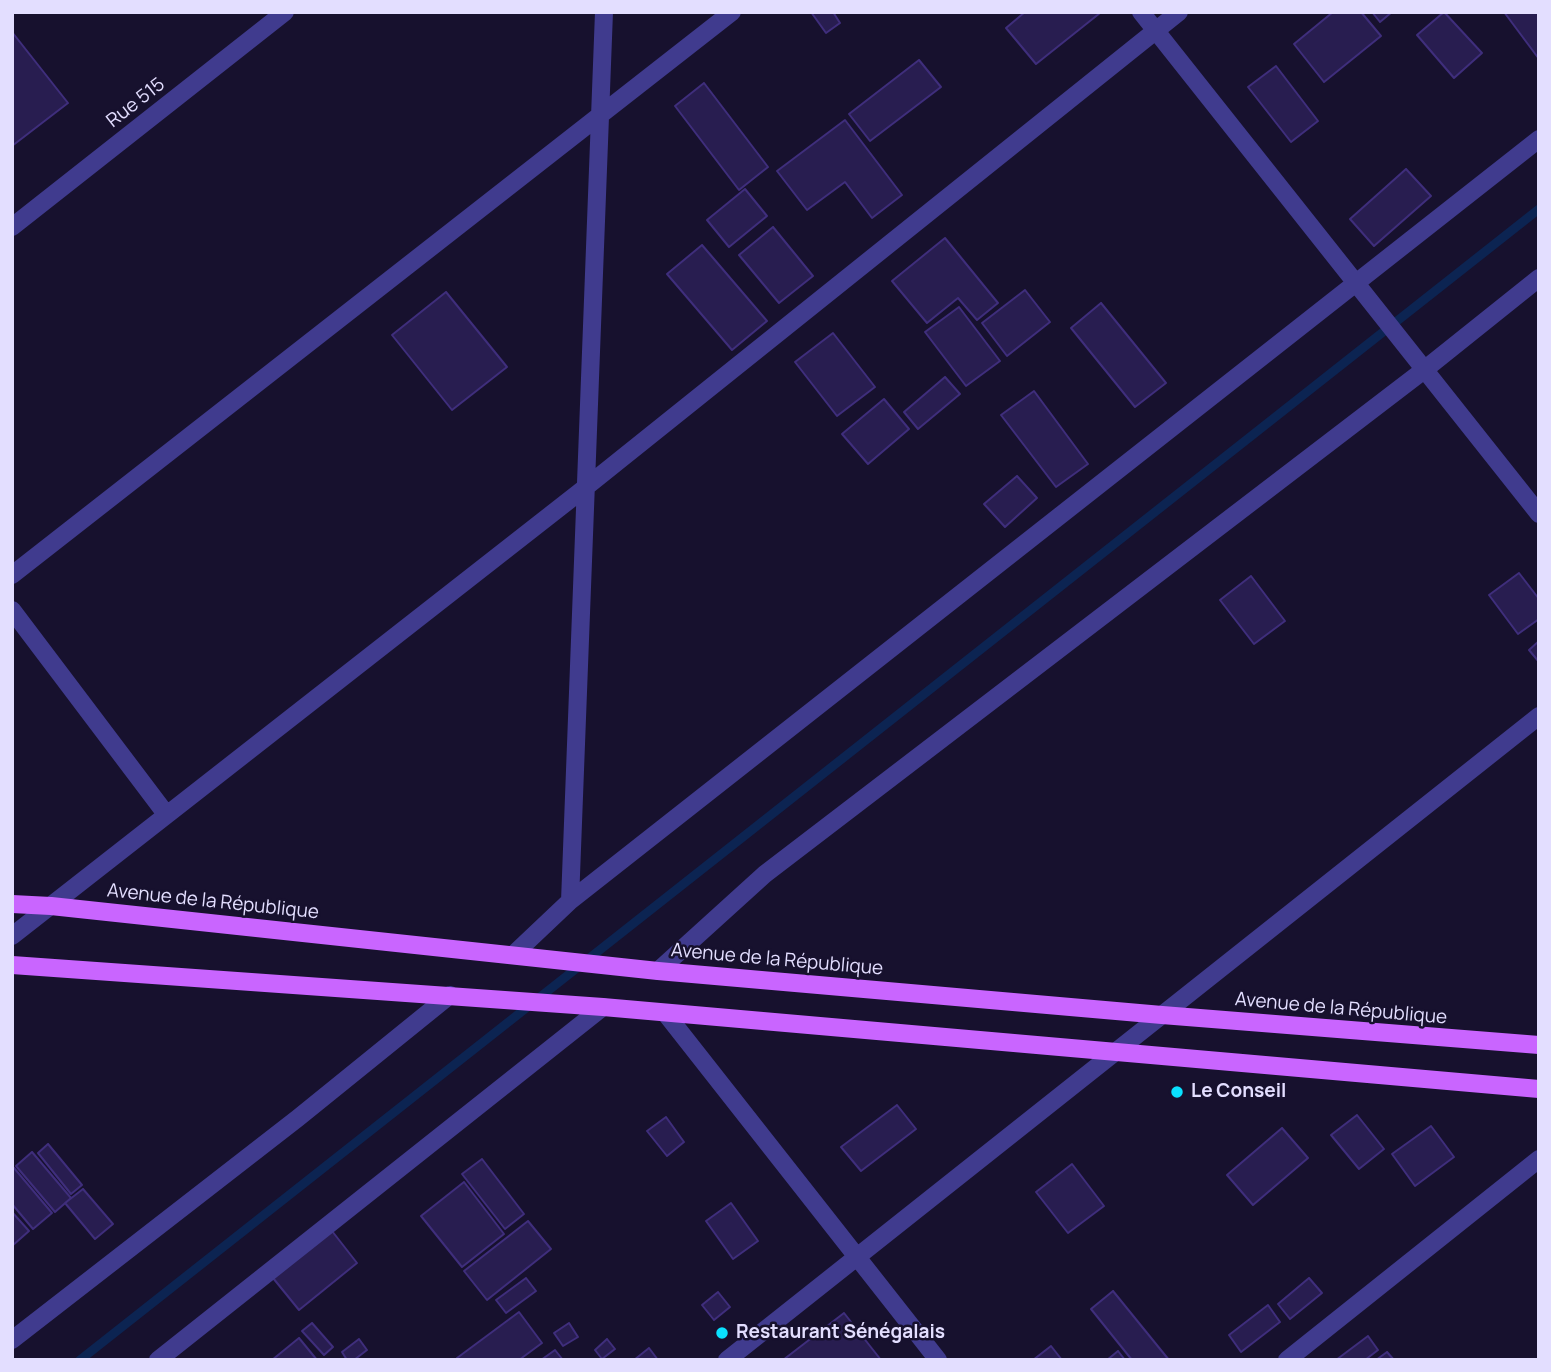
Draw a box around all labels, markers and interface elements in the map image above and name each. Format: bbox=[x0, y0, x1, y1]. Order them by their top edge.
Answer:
street label: Rue 515 bbox=[102, 73, 170, 133]
street label: Avenue de la République bbox=[106, 880, 320, 924]
street label: Avenue de la République bbox=[670, 939, 884, 981]
street label: Avenue de la République bbox=[1234, 988, 1448, 1030]
place label: Le Conseil bbox=[1191, 1081, 1286, 1103]
marker: Le Conseil bbox=[1169, 1084, 1185, 1100]
place label: Restaurant Sénégalais bbox=[736, 1322, 945, 1344]
marker: Restaurant Sénégalais bbox=[714, 1325, 730, 1341]

